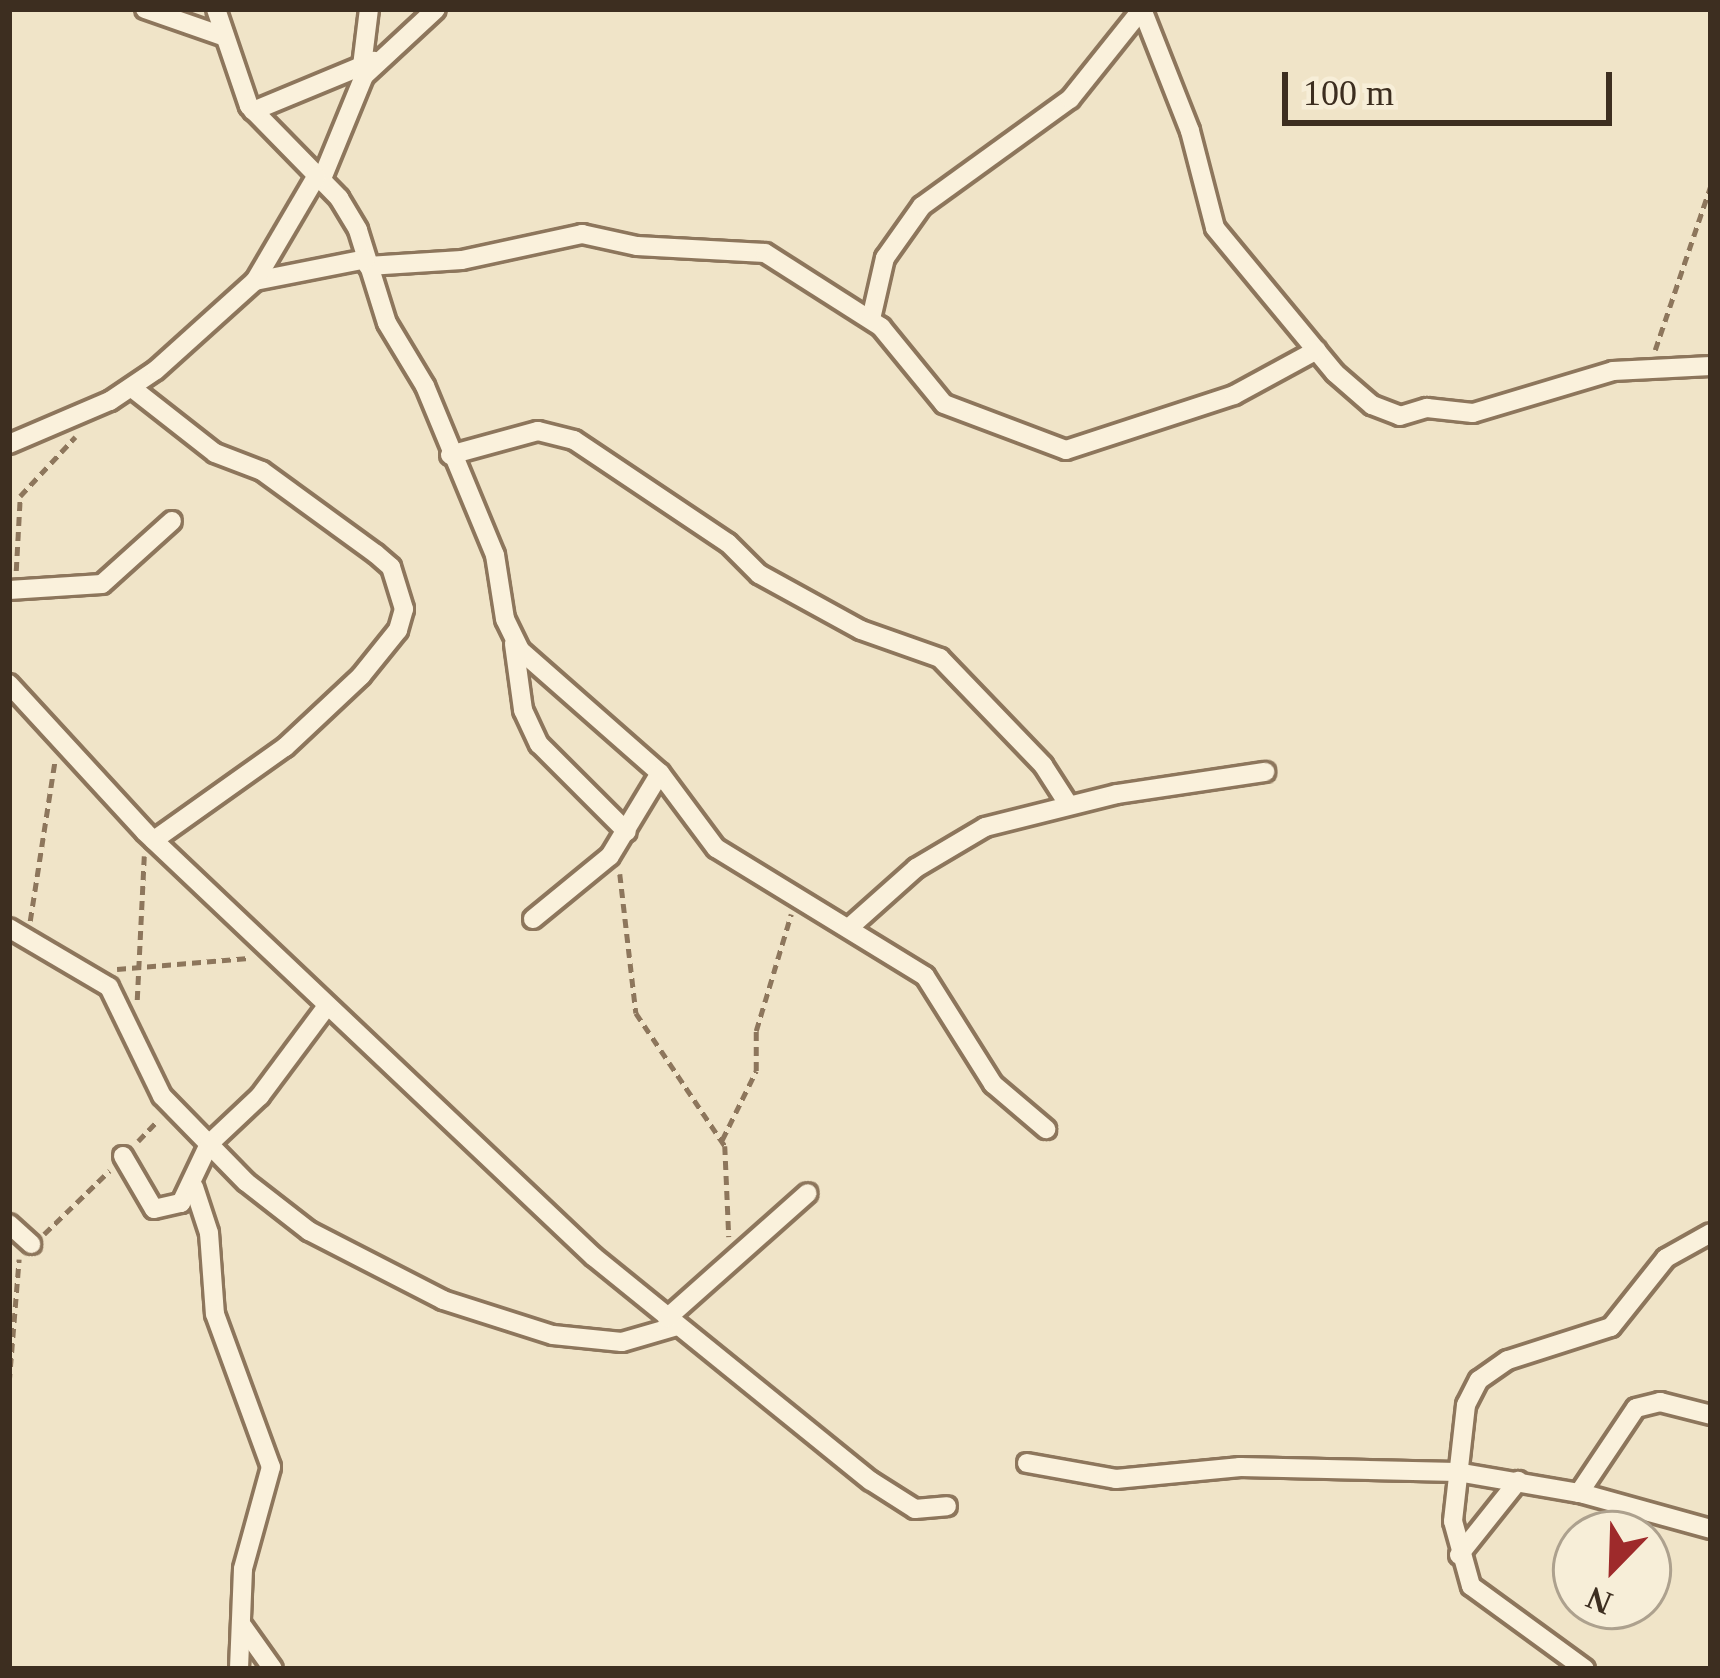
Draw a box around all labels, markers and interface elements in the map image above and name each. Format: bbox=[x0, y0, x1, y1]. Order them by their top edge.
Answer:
scale bar bbox=[1288, 48, 1618, 122]
text: 100 m bbox=[1303, 73, 1394, 113]
north arrow bbox=[1552, 1510, 1672, 1630]
text: N bbox=[1581, 1579, 1617, 1622]

